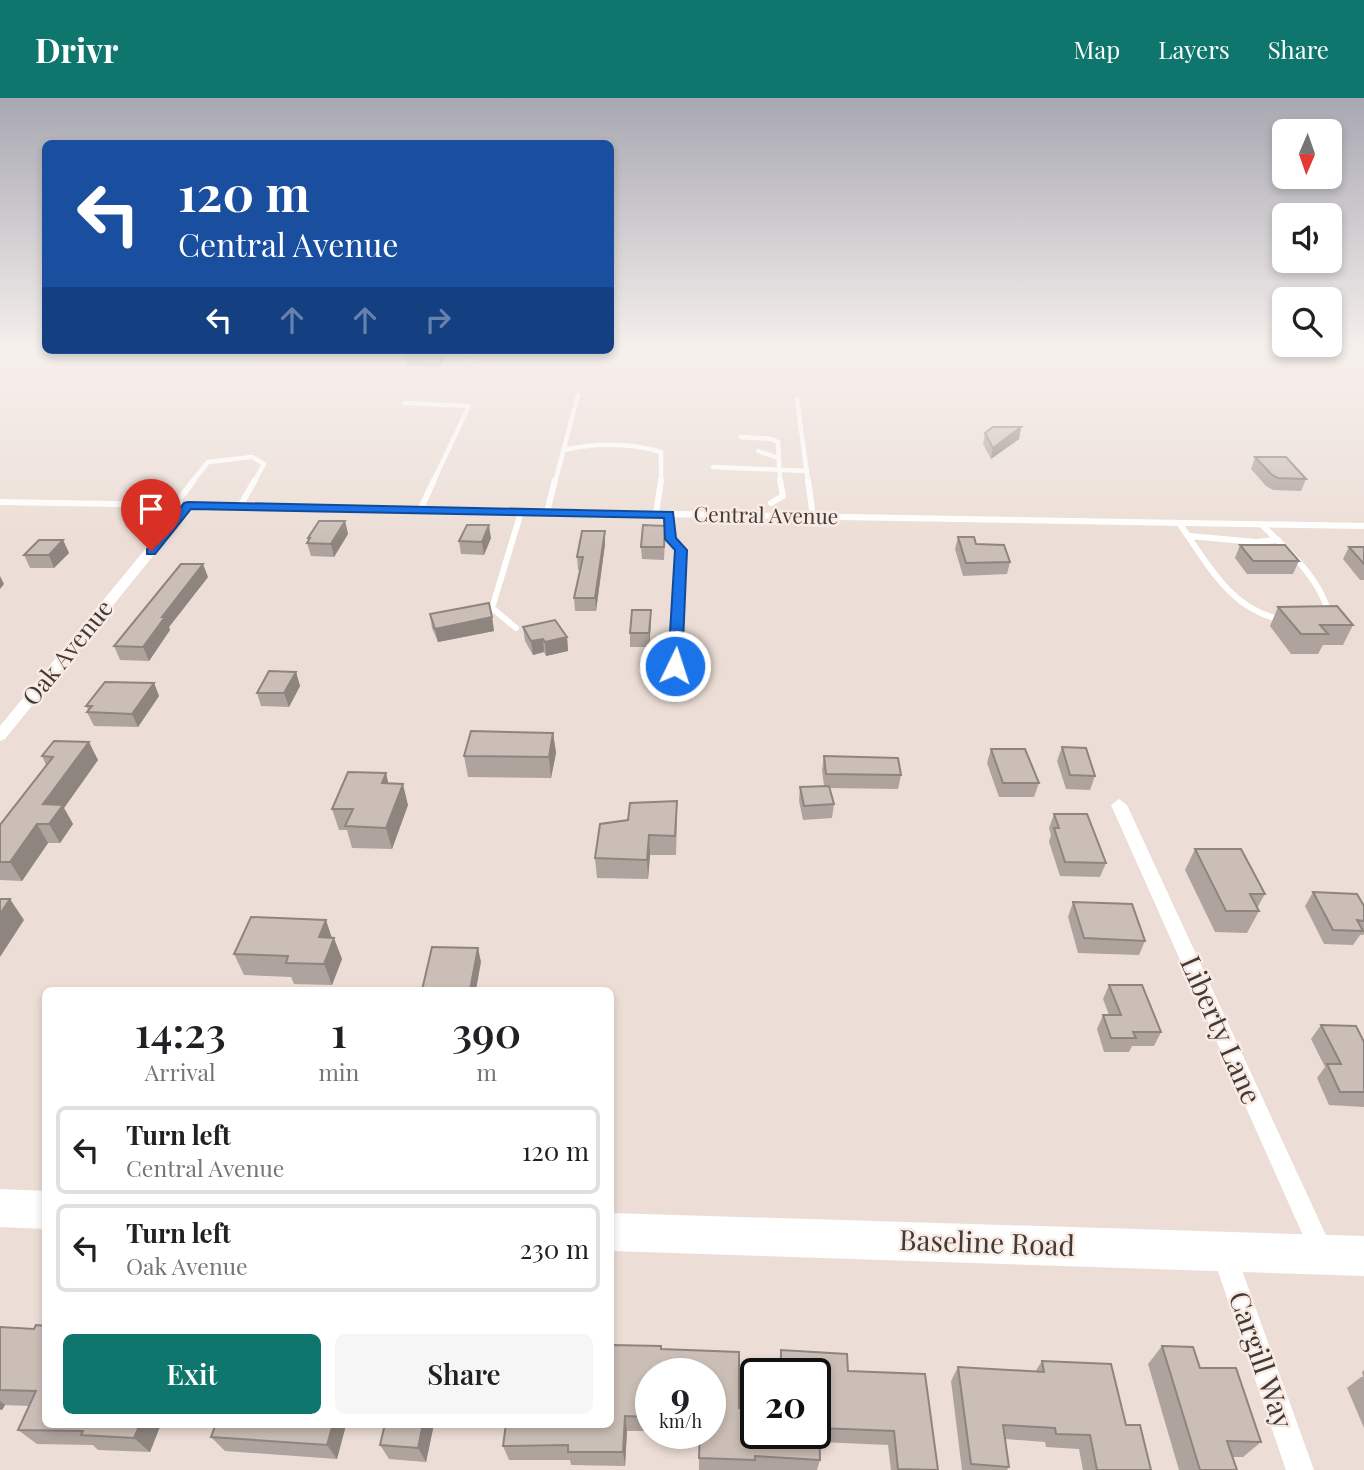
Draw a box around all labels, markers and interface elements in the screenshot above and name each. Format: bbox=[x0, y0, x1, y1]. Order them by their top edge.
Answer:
text: Drivr bbox=[35, 27, 118, 71]
text: Map bbox=[1074, 33, 1120, 65]
text: Layers bbox=[1158, 33, 1230, 65]
text: Share bbox=[1268, 33, 1329, 65]
north arrow bbox=[1272, 119, 1342, 189]
map controls bbox=[1272, 119, 1342, 357]
text: 120 m bbox=[178, 159, 310, 224]
icon: left bbox=[63, 168, 154, 259]
button: sound bbox=[1272, 203, 1342, 273]
text: Central Avenue bbox=[178, 222, 398, 265]
button: search bbox=[1272, 287, 1342, 357]
icon: left bbox=[200, 301, 238, 339]
icon: ahead bbox=[273, 301, 311, 339]
icon: ahead bbox=[346, 301, 384, 339]
icon: right bbox=[419, 301, 457, 339]
pin bbox=[121, 479, 181, 551]
icon: arrive bbox=[132, 490, 170, 528]
street label: Central Avenue bbox=[693, 499, 839, 529]
street label: Oak Avenue bbox=[14, 592, 119, 711]
position arrow bbox=[638, 629, 712, 703]
street label: Liberty Lane bbox=[1173, 949, 1272, 1109]
text: 14:23 bbox=[135, 1003, 226, 1059]
text: 1 bbox=[331, 1003, 347, 1059]
text: 390 bbox=[452, 1003, 521, 1059]
text: Arrival bbox=[145, 1056, 216, 1087]
text: min bbox=[318, 1056, 359, 1087]
text: m bbox=[476, 1056, 497, 1087]
text: Turn left bbox=[126, 1117, 231, 1152]
icon: left bbox=[67, 1131, 105, 1169]
text: 120 m bbox=[522, 1133, 589, 1168]
text: Central Avenue bbox=[126, 1152, 284, 1183]
text: Turn left bbox=[126, 1215, 231, 1250]
street label: Baseline Road bbox=[899, 1220, 1076, 1263]
icon: left bbox=[67, 1229, 105, 1267]
text: 230 m bbox=[520, 1231, 589, 1266]
text: Oak Avenue bbox=[126, 1250, 248, 1281]
street label: Cargill Way bbox=[1222, 1286, 1303, 1433]
button: Exit bbox=[63, 1334, 321, 1414]
button: Share bbox=[335, 1334, 593, 1414]
speed limit sign: 20 bbox=[740, 1358, 831, 1449]
text: 9 bbox=[671, 1371, 690, 1418]
text: km/h bbox=[659, 1409, 702, 1433]

